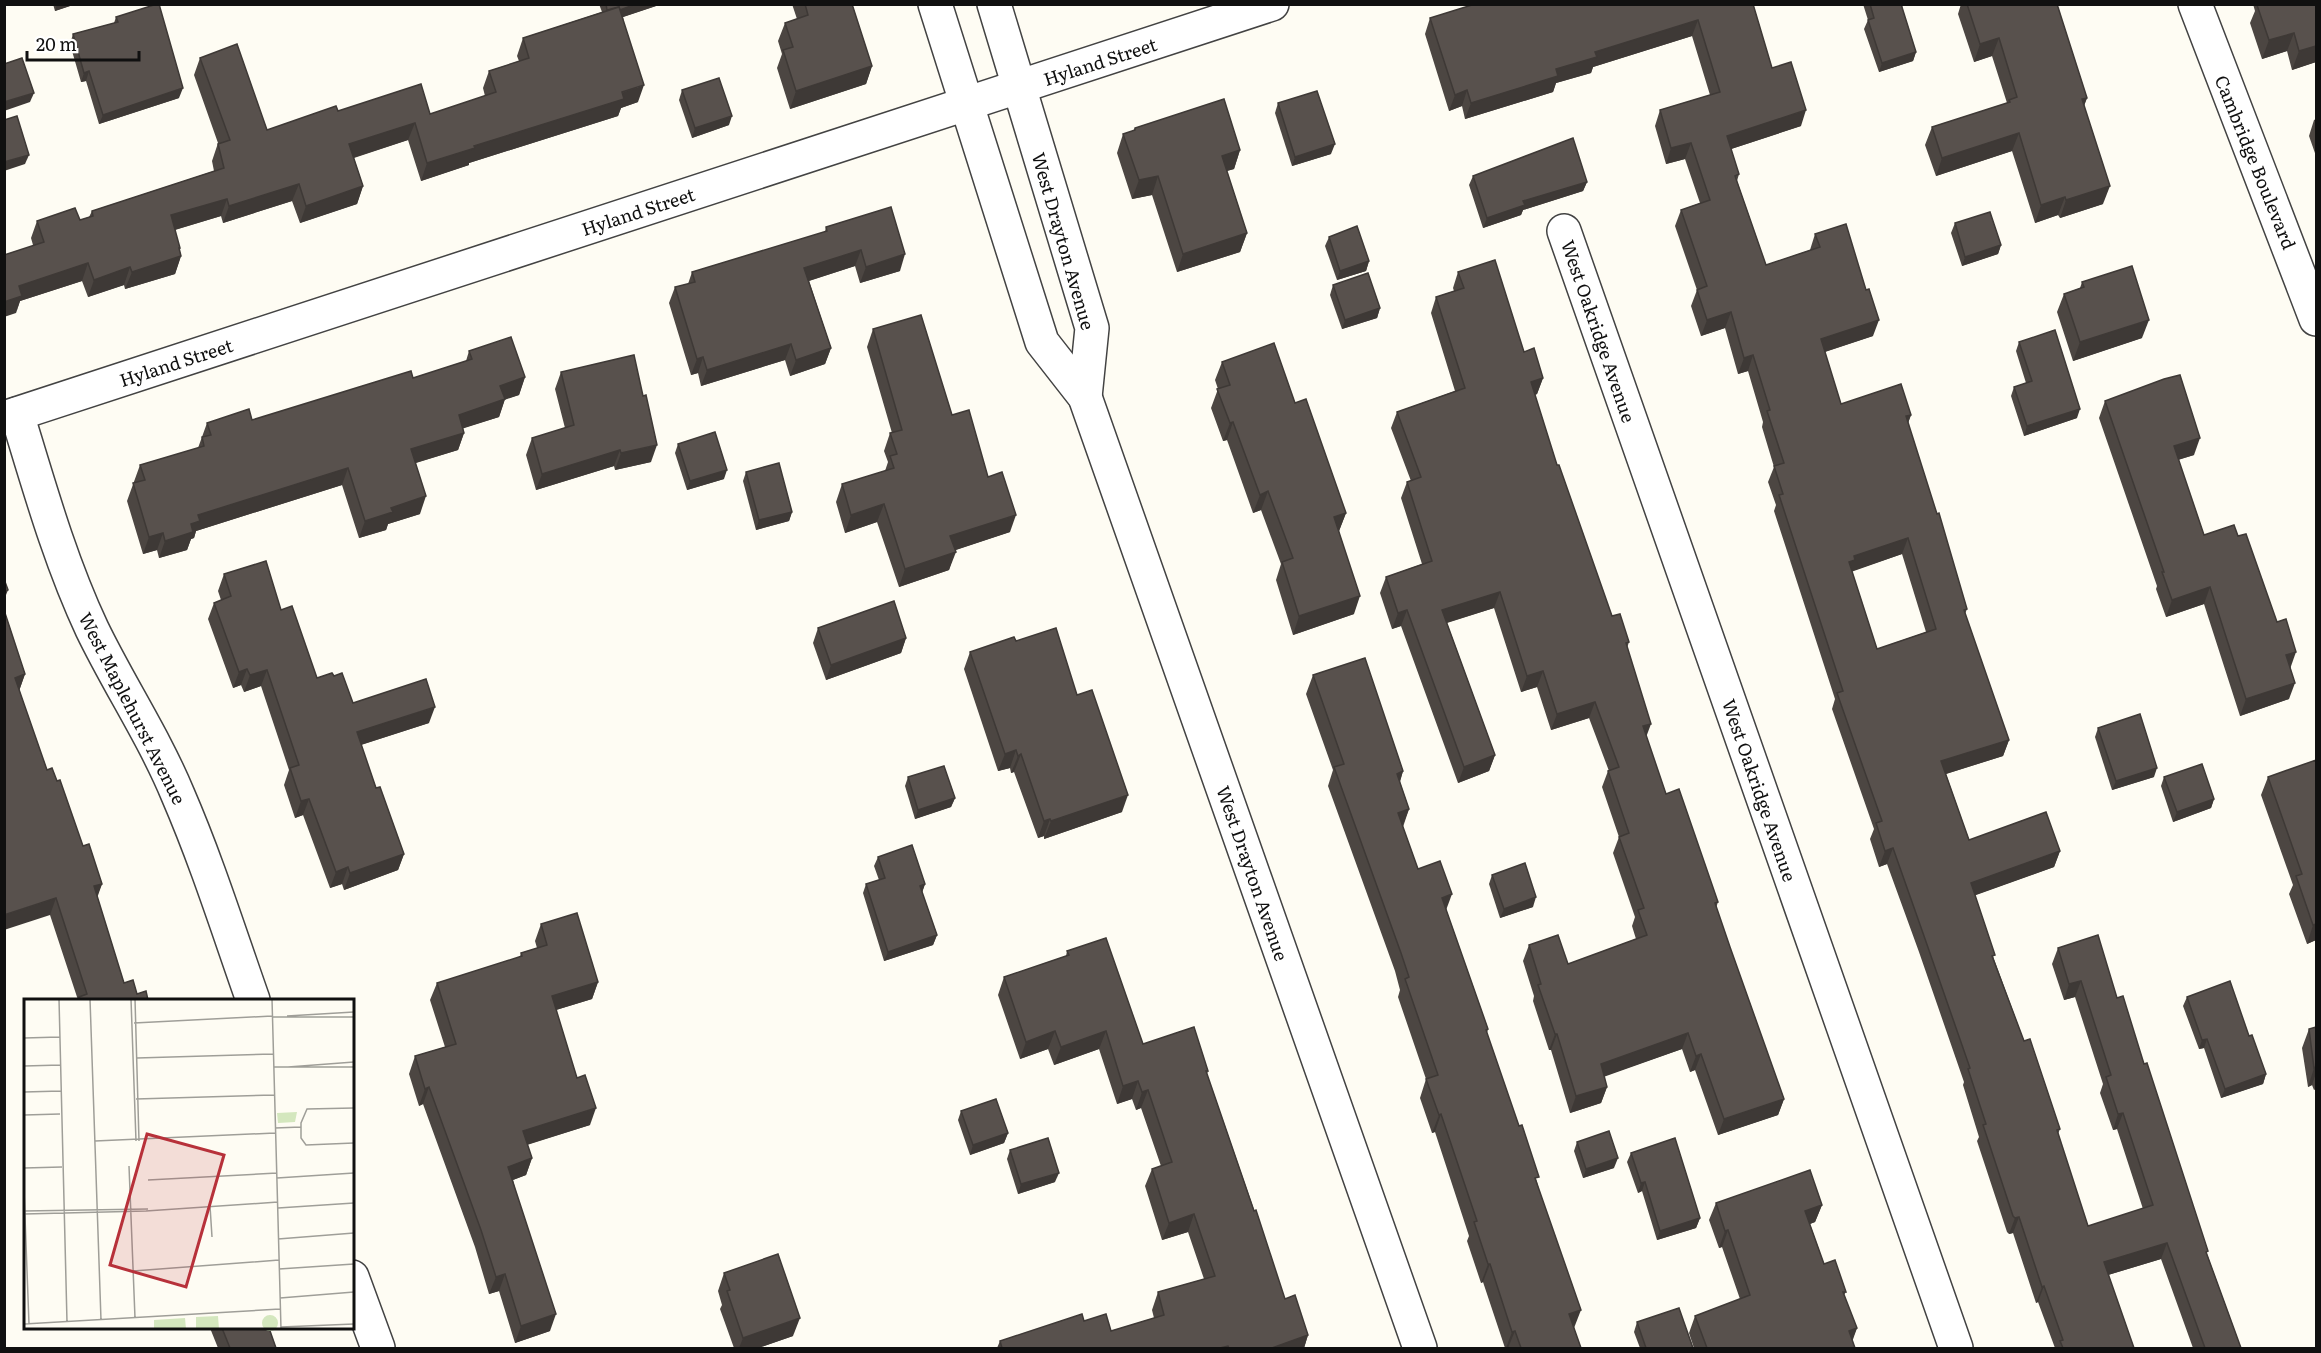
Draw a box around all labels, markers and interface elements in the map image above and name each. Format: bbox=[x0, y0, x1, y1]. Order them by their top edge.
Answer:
scale bar bbox=[27, 24, 140, 62]
text: 20 m bbox=[36, 30, 77, 57]
street label: Hyland Street bbox=[1040, 30, 1161, 92]
street label: Cambridge Boulevard bbox=[2209, 71, 2303, 253]
street label: West Drayton Avenue bbox=[1026, 149, 1102, 333]
street label: Hyland Street bbox=[578, 180, 699, 242]
street label: West Oakridge Avenue bbox=[1555, 236, 1643, 426]
street label: Hyland Street bbox=[116, 331, 237, 393]
street label: West Maplehurst Avenue bbox=[73, 607, 193, 809]
street label: West Oakridge Avenue bbox=[1716, 695, 1804, 885]
street label: West Drayton Avenue bbox=[1210, 782, 1296, 964]
inset map bbox=[24, 999, 354, 1329]

